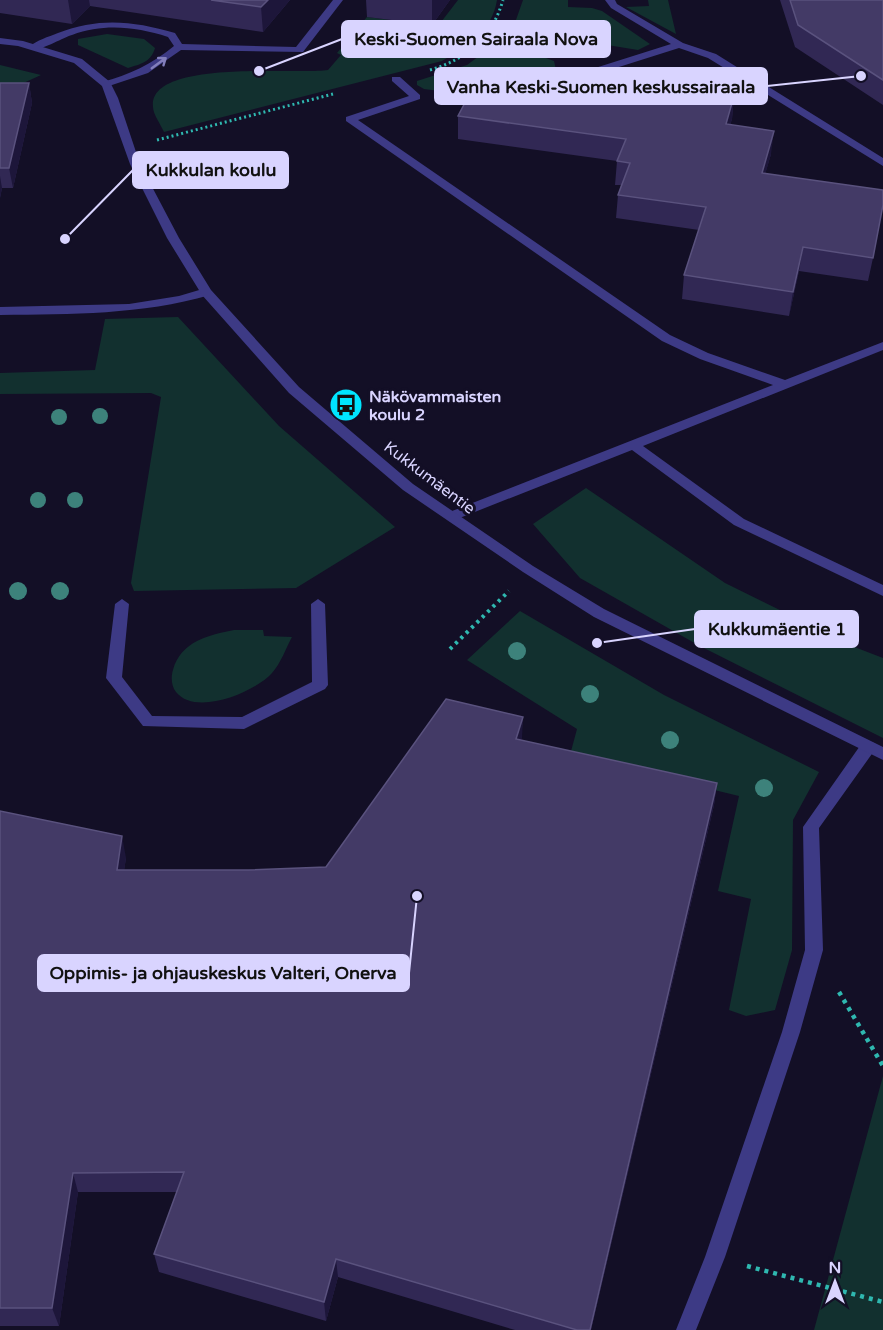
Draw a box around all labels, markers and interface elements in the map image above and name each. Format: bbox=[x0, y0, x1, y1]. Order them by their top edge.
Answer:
callout: Keski-Suomen Sairaala Nova bbox=[342, 21, 610, 57]
text: Keski-Suomen Sairaala Nova bbox=[354, 28, 598, 50]
one-way arrow bbox=[151, 57, 167, 69]
callout: Vanha Keski-Suomen keskussairaala bbox=[435, 68, 767, 104]
text: Vanha Keski-Suomen keskussairaala bbox=[447, 76, 755, 98]
callout: Kukkulan koulu bbox=[133, 152, 288, 188]
text: Kukkulan koulu bbox=[146, 159, 276, 181]
bus stop icon: Näkövammaisten koulu 2 bbox=[328, 387, 364, 423]
place label: Näkövammaisten koulu 2 bbox=[369, 387, 501, 425]
street label: Kukkumäentie bbox=[380, 437, 479, 519]
callout: Kukkumäentie 1 bbox=[695, 611, 858, 647]
text: Kukkumäentie 1 bbox=[708, 618, 846, 640]
callout: Oppimis- ja ohjauskeskus Valteri, Onerva bbox=[38, 955, 409, 991]
text: Oppimis- ja ohjauskeskus Valteri, Onerva bbox=[49, 962, 397, 984]
north arrow bbox=[805, 1252, 865, 1312]
text: N bbox=[829, 1258, 841, 1278]

